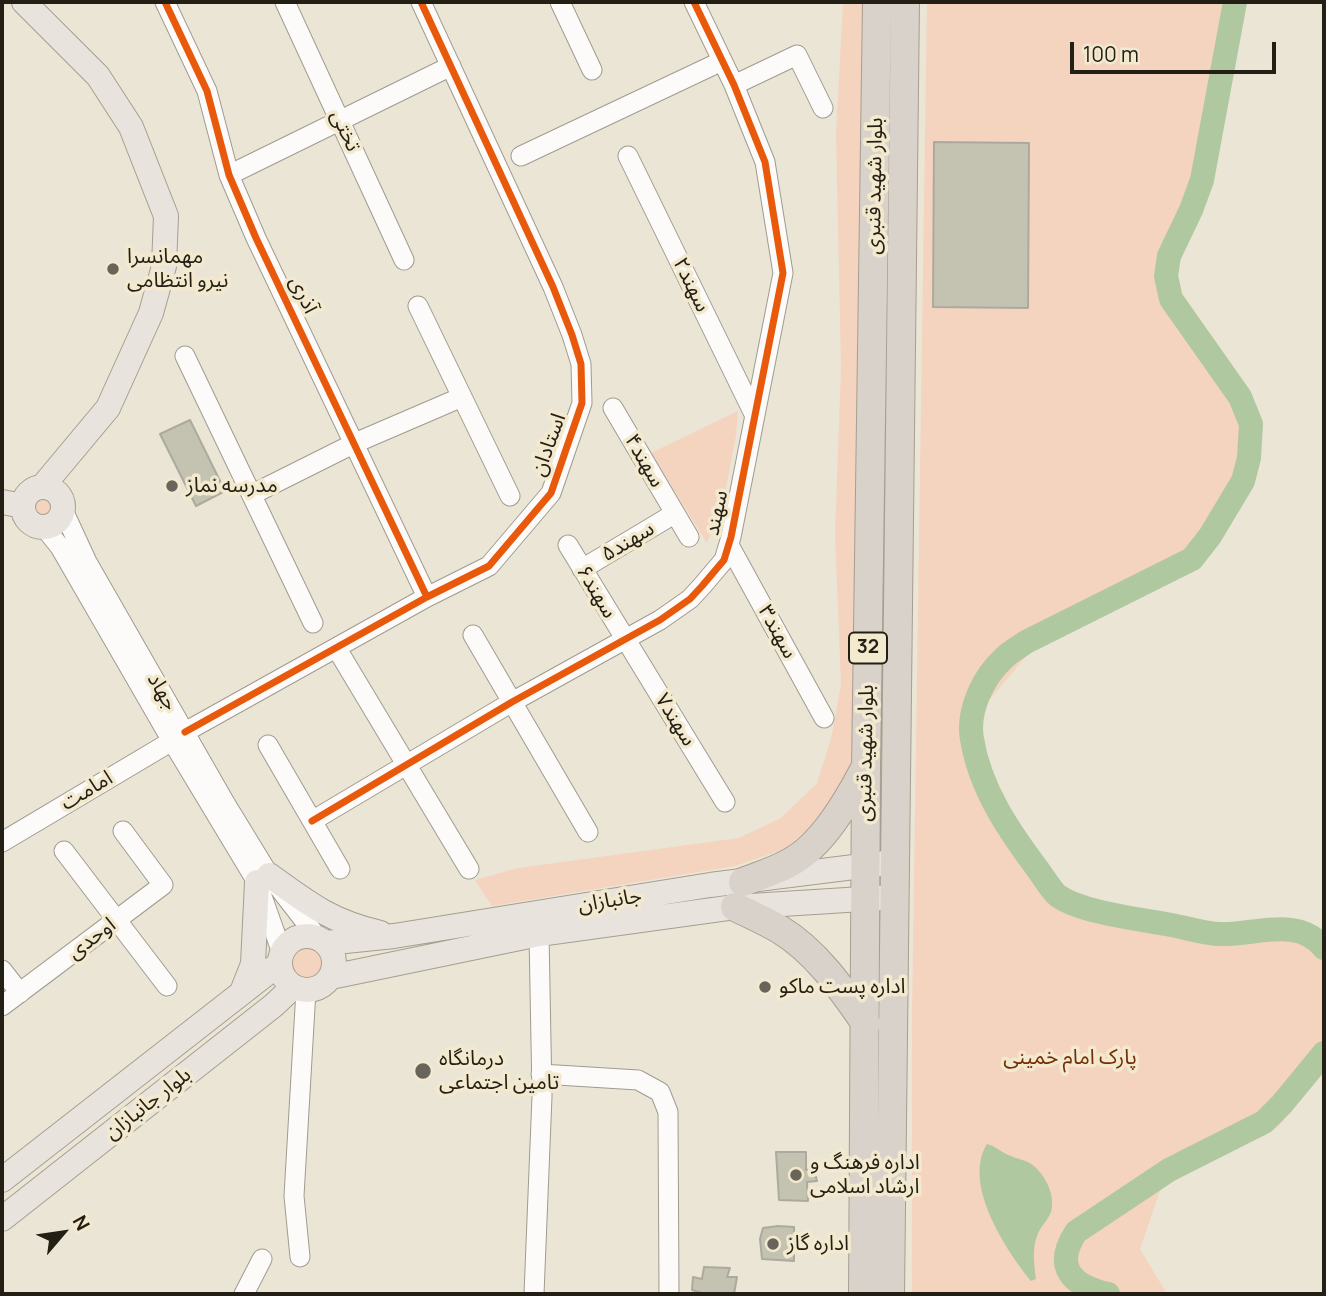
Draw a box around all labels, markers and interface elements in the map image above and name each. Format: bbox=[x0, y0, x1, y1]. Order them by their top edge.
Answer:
scale bar bbox=[1074, 28, 1280, 72]
text: 100 m bbox=[1083, 40, 1139, 68]
street label: تختی bbox=[325, 106, 365, 156]
street label: بلوار شهید قنبری bbox=[861, 117, 889, 255]
place label: مهمانسرا نیرو انتظامی bbox=[127, 244, 228, 294]
street label: سهند۲ bbox=[667, 254, 715, 316]
marker: مهمانسرا نیرو انتظامی bbox=[105, 261, 121, 277]
street label: آذری bbox=[283, 272, 323, 318]
street label: استادان bbox=[526, 410, 572, 480]
street label: سهند۴ bbox=[619, 430, 669, 492]
place label: مدرسه نماز bbox=[186, 473, 278, 499]
marker: مدرسه نماز bbox=[164, 478, 180, 494]
street label: سهند bbox=[700, 488, 734, 538]
street label: سهند۵ bbox=[597, 516, 659, 568]
street label: سهند۶ bbox=[570, 561, 622, 623]
street label: سهند۳ bbox=[752, 601, 802, 663]
road number: 32 bbox=[849, 632, 887, 664]
street label: جهاد bbox=[141, 669, 183, 715]
street label: بلوار شهید قنبری bbox=[852, 684, 880, 822]
street label: سهند۷ bbox=[649, 689, 701, 751]
street label: امامت bbox=[56, 766, 118, 816]
street label: جانبازان bbox=[576, 884, 644, 918]
street label: اوحدی bbox=[63, 913, 121, 965]
place label: اداره پست ماکو bbox=[779, 974, 906, 1000]
marker: اداره پست ماکو bbox=[757, 979, 773, 995]
park label: پارک امام خمینی bbox=[1003, 1045, 1137, 1071]
place label: درمانگاه تامین اجتماعی bbox=[439, 1046, 559, 1096]
marker: درمانگاه تامین اجتماعی bbox=[413, 1061, 433, 1081]
street label: بلوار جانبازان bbox=[100, 1062, 196, 1146]
place label: اداره فرهنگ و ارشاد اسلامی bbox=[810, 1150, 920, 1200]
marker: اداره فرهنگ و ارشاد اسلامی bbox=[788, 1167, 804, 1183]
north arrow bbox=[28, 1198, 98, 1268]
text: N bbox=[67, 1211, 96, 1235]
place label: اداره گاز bbox=[787, 1231, 849, 1257]
marker: اداره گاز bbox=[765, 1236, 781, 1252]

